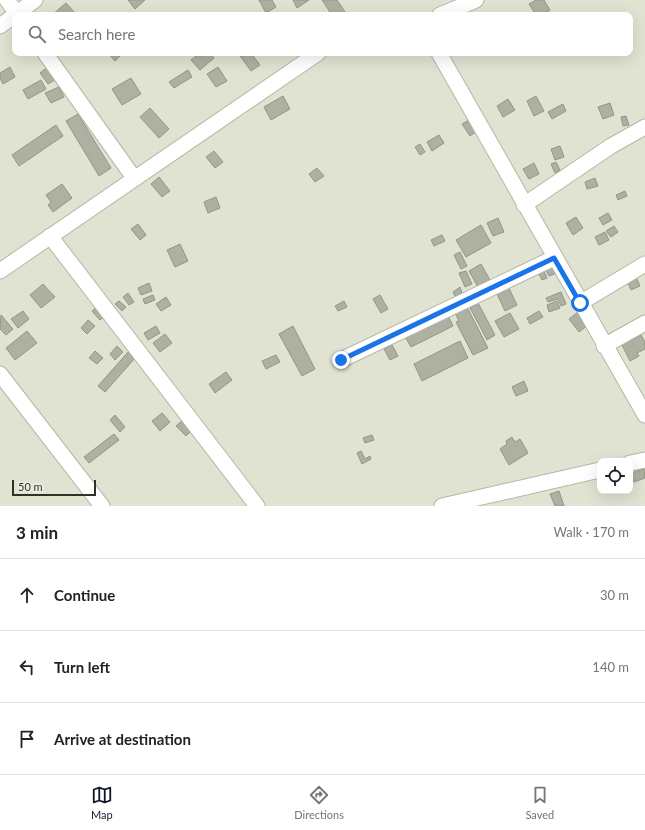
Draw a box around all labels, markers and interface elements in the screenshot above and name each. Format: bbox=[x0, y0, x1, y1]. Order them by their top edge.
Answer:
search box bbox=[12, 12, 633, 56]
icon: search bbox=[26, 23, 48, 45]
text: Search here bbox=[58, 25, 135, 43]
route start bbox=[571, 294, 589, 312]
route end bbox=[332, 351, 350, 369]
map controls bbox=[597, 458, 633, 494]
button: locate bbox=[597, 458, 633, 494]
scale bar bbox=[12, 478, 96, 497]
text: 50 m bbox=[18, 480, 43, 493]
text: 3 min bbox=[16, 522, 58, 543]
text: Walk · 170 m bbox=[553, 524, 629, 540]
icon: ahead bbox=[16, 584, 38, 606]
text: Continue bbox=[54, 586, 115, 604]
text: 30 m bbox=[600, 587, 629, 603]
icon: left bbox=[16, 656, 38, 678]
text: Turn left bbox=[54, 658, 110, 676]
text: 140 m bbox=[592, 659, 629, 675]
icon: arrive bbox=[16, 728, 38, 750]
text: Arrive at destination bbox=[54, 730, 191, 748]
tab: Map bbox=[91, 784, 113, 821]
tab: Directions bbox=[294, 784, 344, 821]
tab: Saved bbox=[525, 784, 554, 821]

